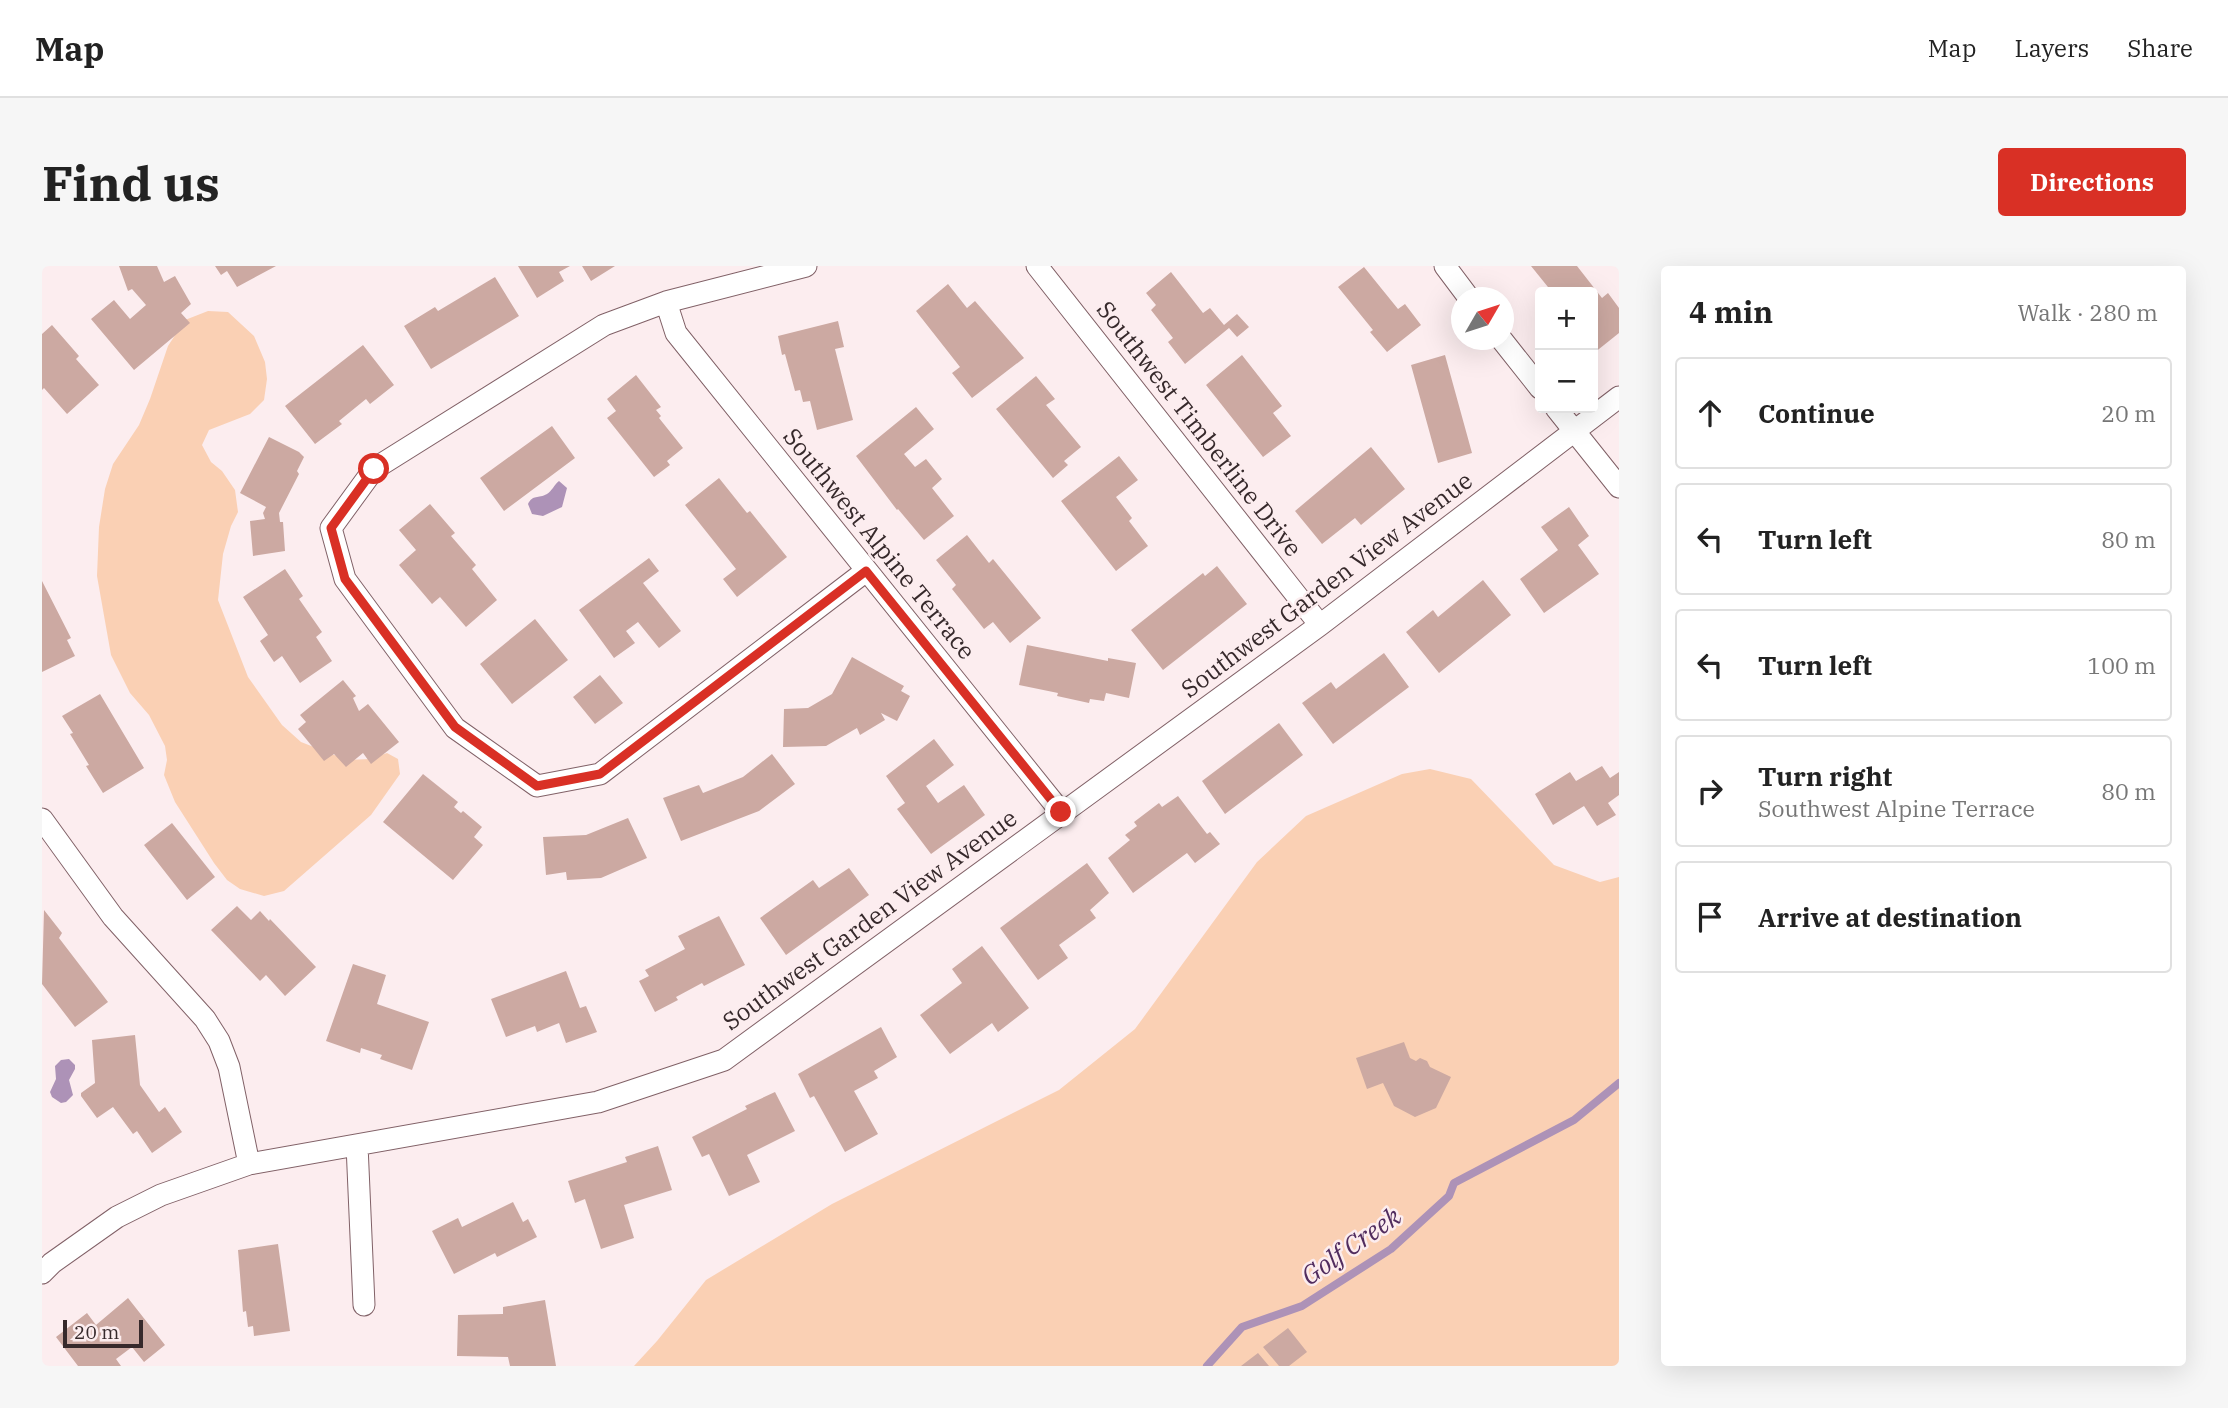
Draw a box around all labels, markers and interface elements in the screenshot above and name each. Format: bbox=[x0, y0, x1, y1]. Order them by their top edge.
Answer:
text: Map bbox=[35, 27, 104, 70]
text: Map bbox=[1928, 32, 1976, 64]
text: Layers bbox=[2014, 32, 2089, 64]
text: Share bbox=[2127, 32, 2193, 64]
button: Directions bbox=[1998, 148, 2186, 216]
text: Find us bbox=[42, 151, 220, 214]
north arrow bbox=[1451, 287, 1514, 350]
map controls bbox=[1535, 287, 1598, 413]
button: + bbox=[1535, 287, 1598, 350]
text: 4 min bbox=[1689, 292, 1773, 331]
street label: Southwest Timberline Drive bbox=[1090, 294, 1310, 563]
text: Walk · 280 m bbox=[2017, 297, 2158, 327]
button: − bbox=[1535, 350, 1598, 413]
icon: ahead bbox=[1691, 394, 1729, 432]
text: Continue bbox=[1758, 396, 1875, 430]
text: 20 m bbox=[2101, 398, 2156, 428]
street label: Southwest Alpine Terrace bbox=[776, 421, 983, 666]
route start bbox=[358, 453, 389, 484]
street label: Southwest Garden View Avenue bbox=[1174, 464, 1478, 704]
icon: left bbox=[1691, 520, 1729, 558]
text: Turn left bbox=[1758, 522, 1872, 556]
text: 80 m bbox=[2101, 524, 2156, 554]
icon: left bbox=[1691, 646, 1729, 684]
text: Turn left bbox=[1758, 648, 1872, 682]
text: 100 m bbox=[2087, 650, 2156, 680]
text: Turn right bbox=[1758, 759, 1892, 793]
icon: right bbox=[1691, 772, 1729, 810]
text: 80 m bbox=[2101, 776, 2156, 806]
text: Southwest Alpine Terrace bbox=[1758, 793, 2035, 823]
route end bbox=[1045, 796, 1076, 827]
street label: Southwest Garden View Avenue bbox=[716, 801, 1023, 1037]
icon: arrive bbox=[1691, 898, 1729, 936]
text: Arrive at destination bbox=[1758, 900, 2022, 934]
water label: Golf Creek bbox=[1294, 1198, 1407, 1292]
scale bar bbox=[63, 1317, 144, 1349]
text: 20 m bbox=[74, 1320, 119, 1344]

